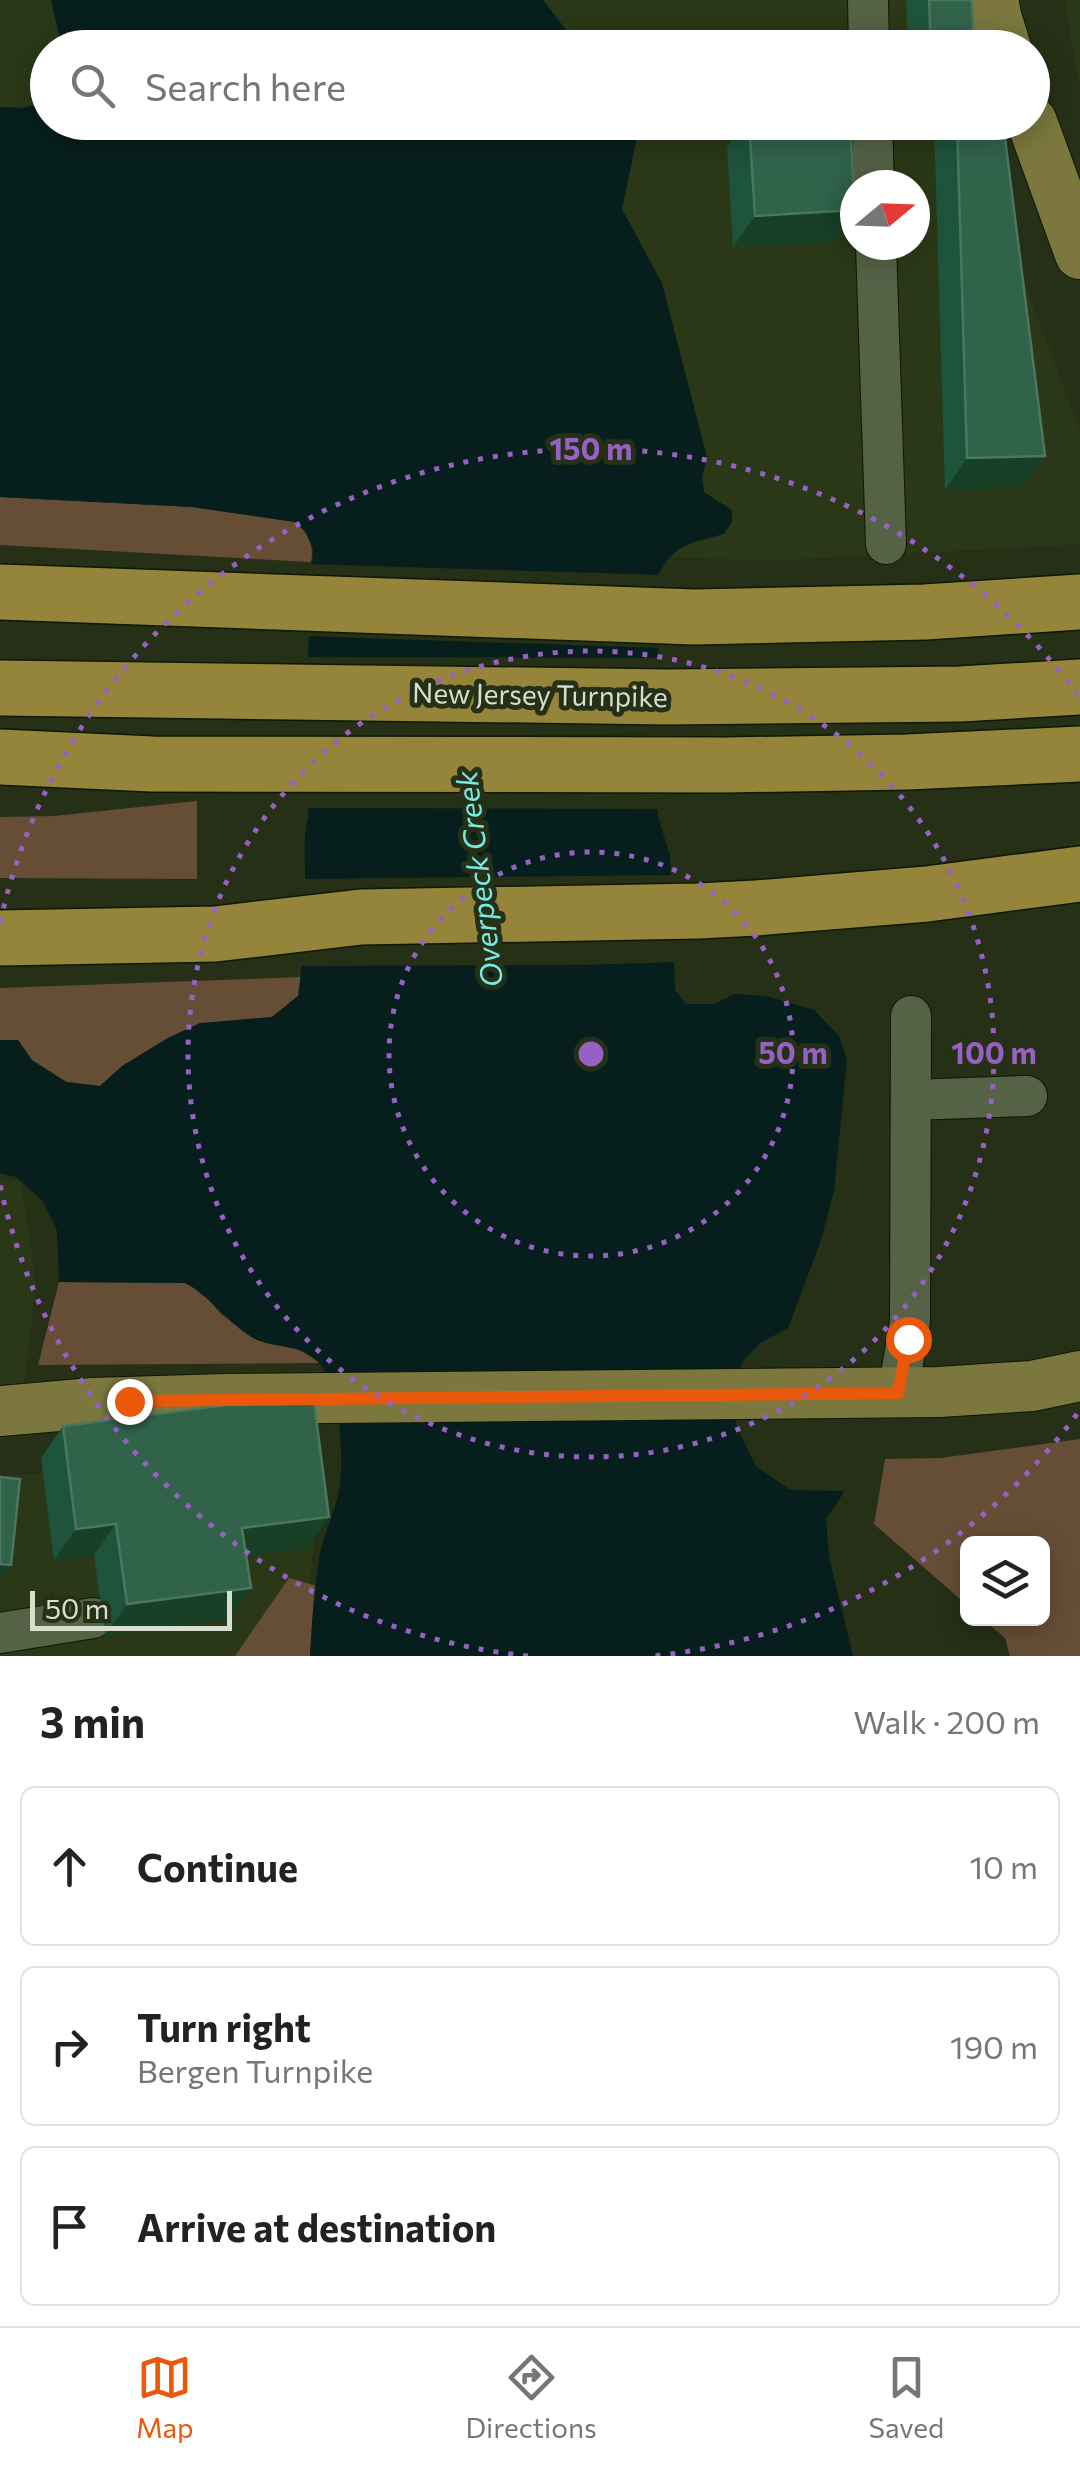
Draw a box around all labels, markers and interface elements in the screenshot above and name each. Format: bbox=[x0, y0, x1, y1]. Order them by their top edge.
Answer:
search box bbox=[30, 30, 1050, 140]
icon: search bbox=[65, 58, 120, 113]
text: Search here bbox=[145, 62, 346, 109]
north arrow bbox=[840, 170, 930, 260]
text: 150 m bbox=[550, 429, 632, 466]
street label: New Jersey Turnpike bbox=[412, 675, 668, 713]
water label: Overpeck Creek bbox=[446, 768, 509, 990]
text: 50 m bbox=[758, 1033, 828, 1070]
text: 100 m bbox=[951, 1033, 1037, 1070]
centre of rings bbox=[573, 1036, 609, 1072]
route start bbox=[886, 1317, 932, 1363]
route end bbox=[107, 1379, 153, 1425]
map controls bbox=[960, 1536, 1050, 1626]
button: layers bbox=[960, 1536, 1050, 1626]
scale bar bbox=[30, 1586, 232, 1630]
text: 50 m bbox=[45, 1591, 109, 1625]
text: 3 min bbox=[40, 1695, 145, 1747]
text: Walk · 200 m bbox=[854, 1701, 1040, 1741]
icon: ahead bbox=[42, 1839, 97, 1894]
text: Continue bbox=[137, 1843, 298, 1890]
text: 10 m bbox=[969, 1846, 1038, 1886]
text: Turn right bbox=[137, 2003, 311, 2050]
icon: right bbox=[42, 2019, 97, 2074]
text: 190 m bbox=[950, 2026, 1038, 2066]
text: Bergen Turnpike bbox=[137, 2050, 373, 2090]
icon: arrive bbox=[42, 2199, 97, 2254]
text: Arrive at destination bbox=[137, 2203, 496, 2250]
tab: Map bbox=[136, 2350, 194, 2444]
tab: Directions bbox=[465, 2350, 597, 2444]
tab: Saved bbox=[869, 2350, 944, 2444]

